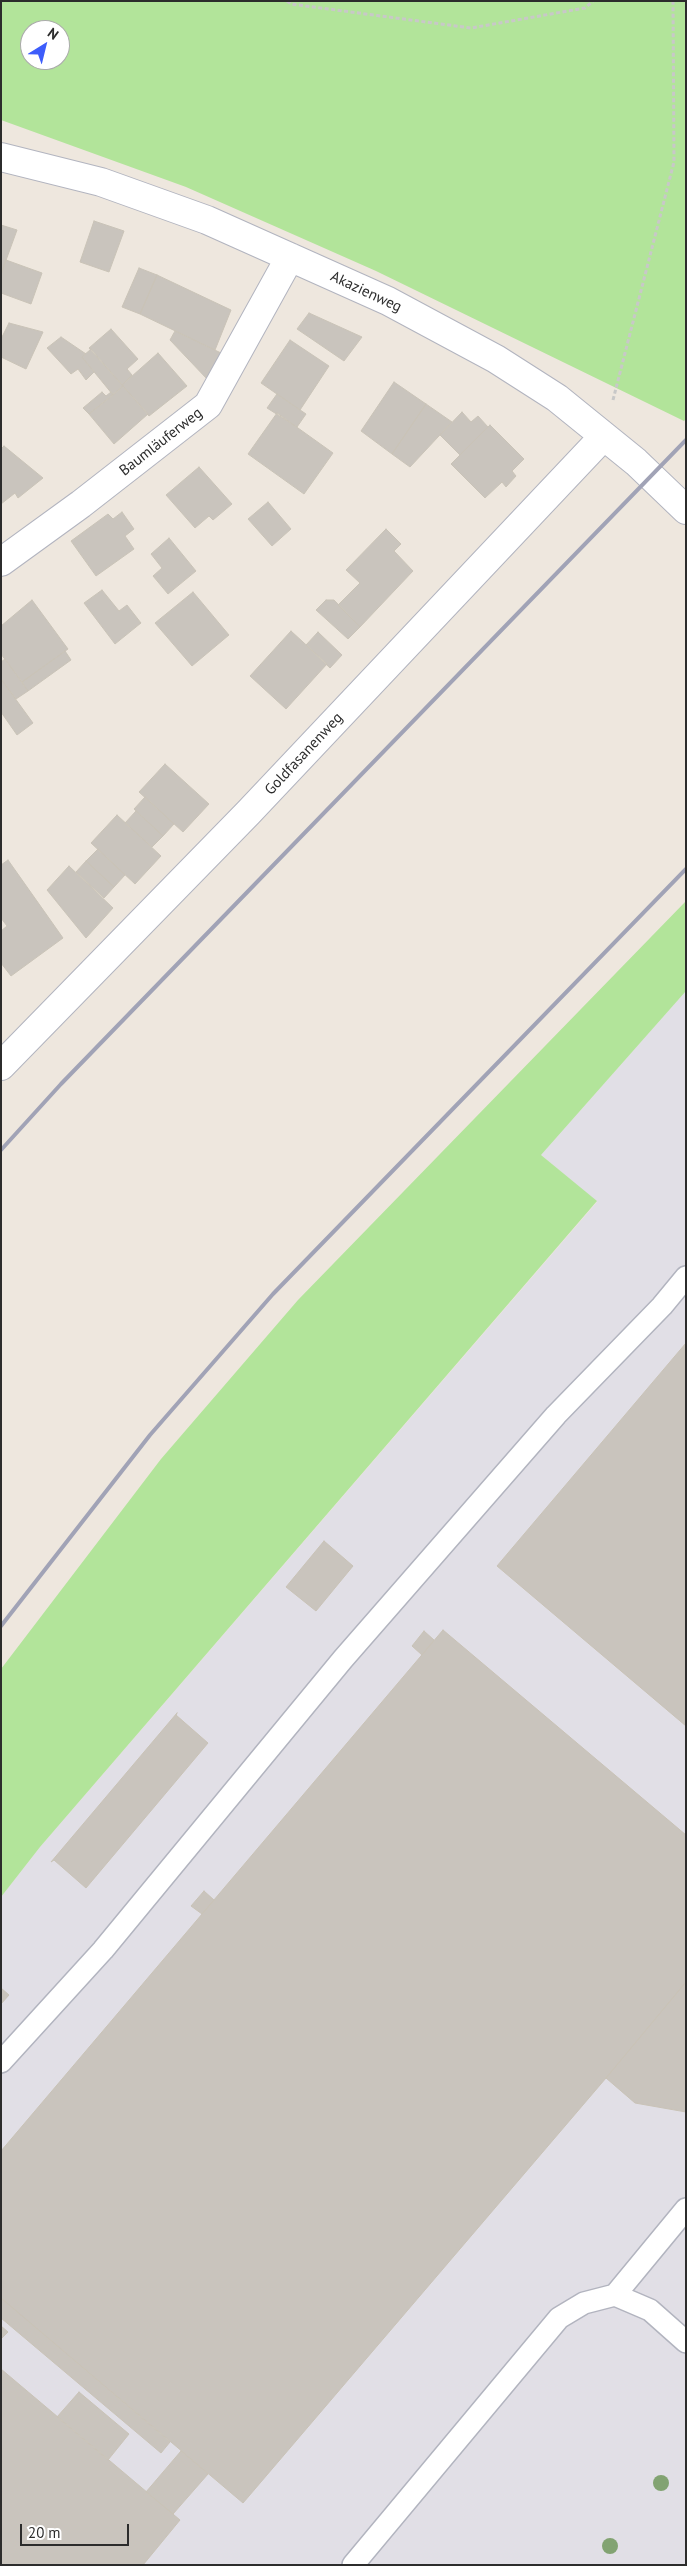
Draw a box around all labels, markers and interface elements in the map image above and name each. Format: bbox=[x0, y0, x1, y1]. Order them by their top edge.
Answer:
north arrow bbox=[20, 20, 70, 70]
text: N bbox=[44, 24, 62, 44]
street label: Akazienweg bbox=[328, 268, 404, 316]
street label: Baumläuferweg bbox=[116, 404, 206, 480]
street label: Goldfasanenweg bbox=[261, 709, 347, 799]
scale bar bbox=[22, 2514, 131, 2546]
text: 20 m bbox=[28, 2523, 61, 2542]

